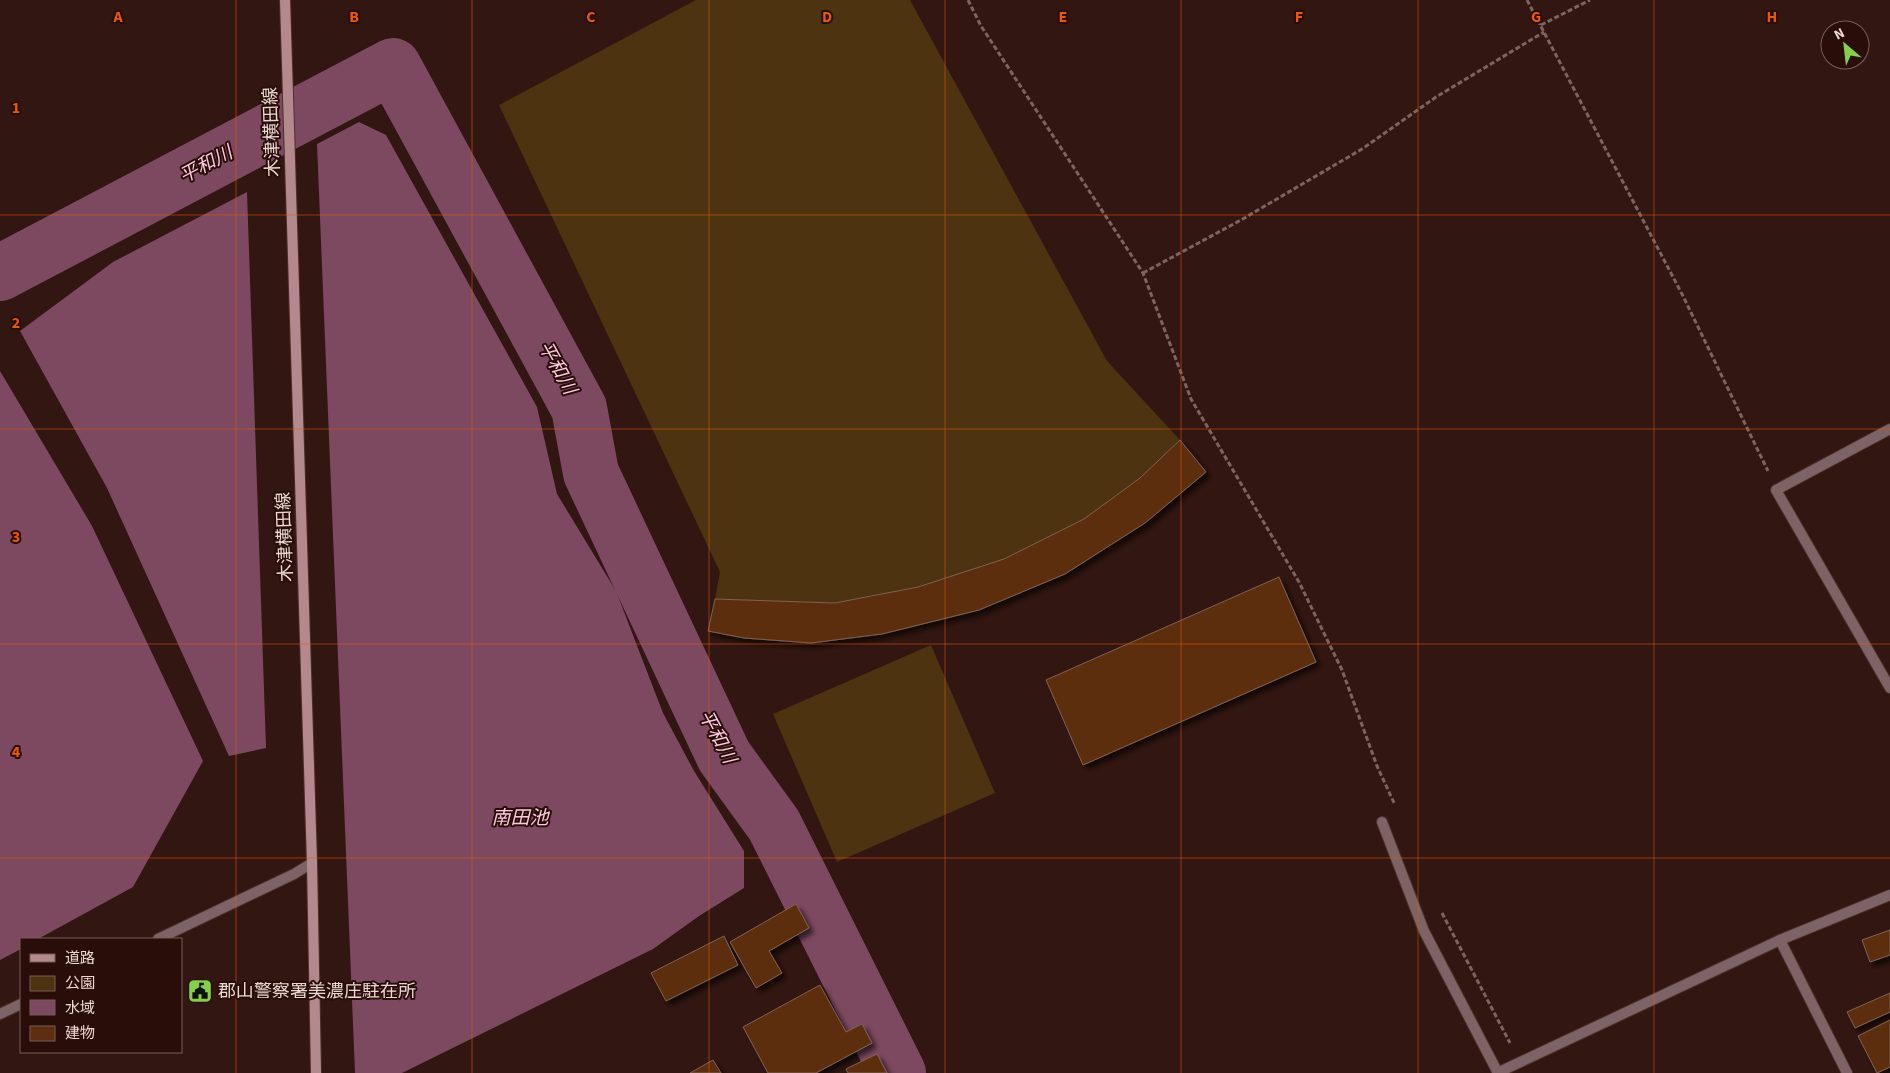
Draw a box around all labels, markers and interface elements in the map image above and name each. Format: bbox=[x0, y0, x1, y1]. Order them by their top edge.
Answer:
text: A bbox=[112, 6, 123, 28]
text: B bbox=[349, 6, 359, 28]
text: C bbox=[586, 6, 596, 28]
text: D bbox=[822, 6, 832, 28]
text: E bbox=[1059, 6, 1067, 28]
text: F bbox=[1295, 6, 1303, 28]
text: G bbox=[1531, 6, 1541, 28]
text: H bbox=[1767, 6, 1777, 28]
north arrow bbox=[1820, 20, 1870, 70]
text: N bbox=[1831, 23, 1848, 45]
street label: 木津横田線 bbox=[258, 87, 286, 177]
text: 1 bbox=[12, 97, 20, 119]
water label: 平和川 bbox=[174, 139, 239, 190]
text: 2 bbox=[12, 312, 20, 334]
water label: 平和川 bbox=[531, 337, 584, 401]
street label: 木津横田線 bbox=[271, 492, 299, 582]
text: 3 bbox=[12, 526, 20, 548]
water label: 平和川 bbox=[692, 705, 743, 770]
text: 4 bbox=[12, 741, 21, 763]
water label: 南田池 bbox=[491, 805, 550, 832]
legend bbox=[20, 938, 182, 1053]
text: 道路 bbox=[65, 948, 95, 969]
text: 公園 bbox=[65, 973, 95, 994]
public building icon: 郡山警察署美濃庄駐在所 bbox=[187, 978, 213, 1004]
place label: 郡山警察署美濃庄駐在所 bbox=[218, 979, 416, 1004]
text: 水域 bbox=[65, 998, 95, 1019]
text: 建物 bbox=[65, 1023, 95, 1044]

